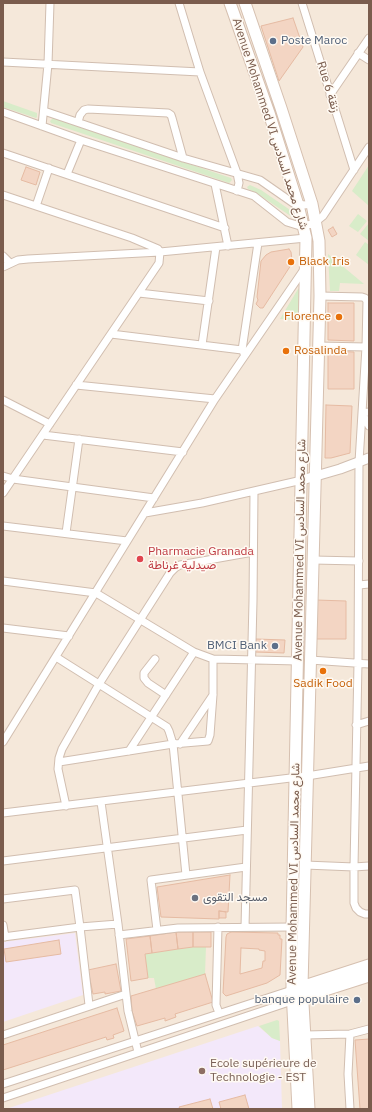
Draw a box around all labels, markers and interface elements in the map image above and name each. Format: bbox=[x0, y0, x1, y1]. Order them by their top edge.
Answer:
street label: Avenue Mohammed VI شارع محمد السادس bbox=[229, 16, 311, 232]
place label: Poste Maroc bbox=[281, 34, 347, 48]
marker: Poste Maroc bbox=[268, 36, 278, 46]
street label: Rue 6 زنقة bbox=[313, 60, 343, 114]
place label: Black Iris bbox=[299, 255, 350, 269]
marker: Black Iris bbox=[286, 257, 296, 267]
place label: Florence bbox=[284, 310, 331, 324]
marker: Florence bbox=[334, 312, 344, 322]
place label: Rosalinda bbox=[294, 344, 347, 358]
marker: Rosalinda bbox=[281, 346, 291, 356]
street label: Avenue Mohammed VI شارع محمد السادس bbox=[291, 439, 309, 661]
place label: Pharmacie Granada صيدلية غرناطة bbox=[148, 545, 254, 573]
marker: Pharmacie Granada صيدلية غرناطة bbox=[135, 554, 145, 564]
place label: BMCI Bank bbox=[207, 639, 267, 653]
marker: BMCI Bank bbox=[270, 641, 280, 651]
marker: Sadik Food bbox=[318, 666, 328, 676]
place label: Sadik Food bbox=[293, 677, 353, 691]
street label: Avenue Mohammed VI شارع محمد السادس bbox=[285, 763, 303, 985]
place label: مسجد التقوى bbox=[203, 891, 268, 905]
marker: مسجد التقوى bbox=[190, 893, 200, 903]
place label: banque populaire bbox=[255, 993, 349, 1007]
marker: banque populaire bbox=[352, 995, 362, 1005]
place label: Ecole supérieure de Technologie - EST bbox=[210, 1057, 317, 1085]
marker: Ecole supérieure de Technologie - EST bbox=[197, 1066, 207, 1076]

